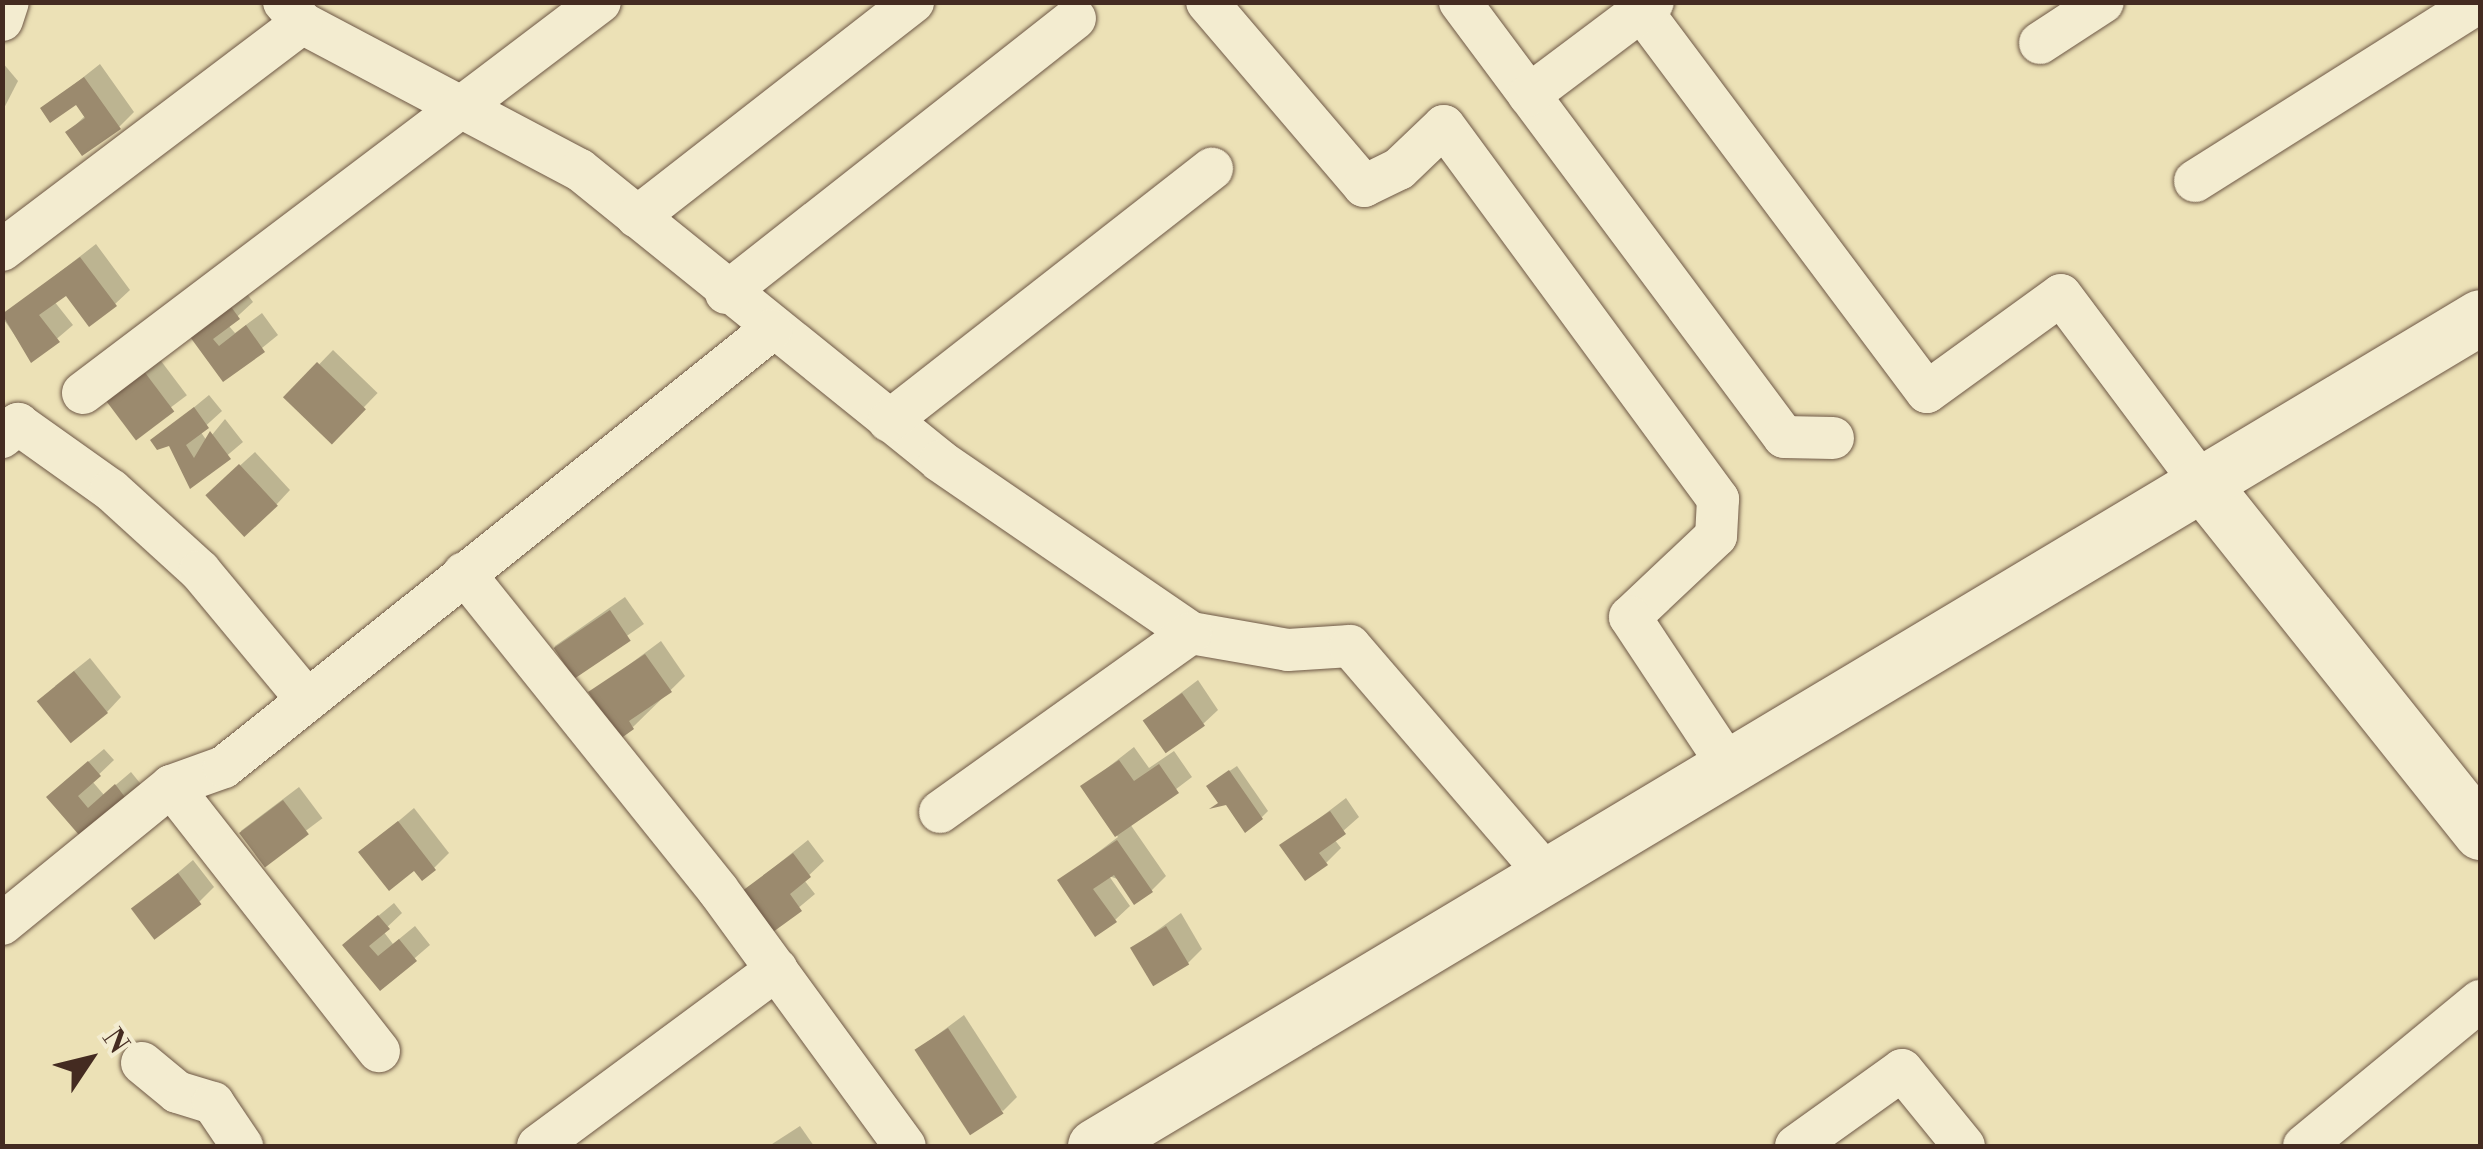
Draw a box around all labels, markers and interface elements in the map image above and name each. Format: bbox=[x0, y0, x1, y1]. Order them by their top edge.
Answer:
north arrow bbox=[40, 1009, 140, 1109]
text: N bbox=[94, 1022, 136, 1061]

